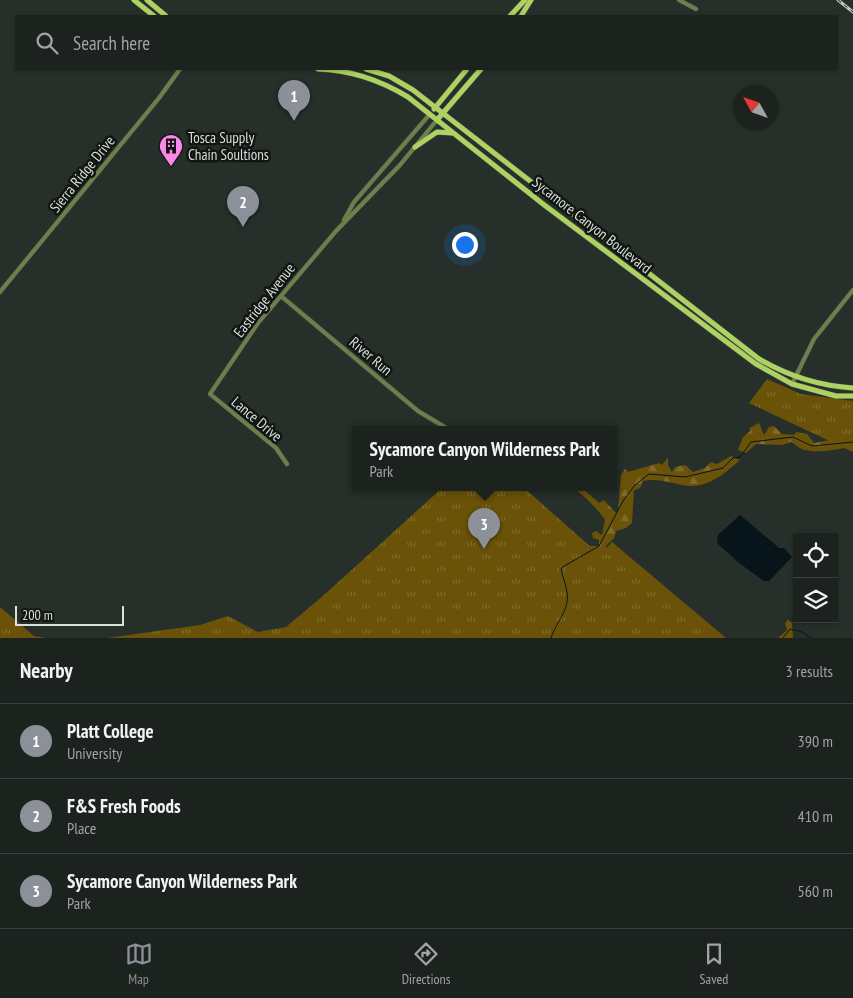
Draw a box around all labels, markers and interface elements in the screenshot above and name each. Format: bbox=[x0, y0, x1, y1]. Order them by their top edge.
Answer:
search box bbox=[15, 15, 838, 70]
icon: search bbox=[33, 29, 61, 57]
text: Search here bbox=[73, 31, 150, 55]
pin: 1 bbox=[278, 80, 310, 121]
north arrow bbox=[733, 85, 778, 130]
place label: Tosca Supply Chain Soultions bbox=[188, 128, 269, 164]
street label: Sierra Ridge Drive bbox=[45, 132, 119, 216]
building icon: Tosca Supply Chain Soultions bbox=[158, 133, 184, 167]
street label: Sycamore Canyon Boulevard bbox=[529, 173, 655, 277]
pin: 2 bbox=[227, 186, 259, 227]
your location bbox=[452, 232, 478, 258]
street label: Eastridge Avenue bbox=[229, 259, 299, 341]
street label: River Run bbox=[346, 333, 396, 379]
street label: Lance Drive bbox=[228, 392, 286, 446]
popup bbox=[352, 426, 617, 491]
text: Sycamore Canyon Wilderness Park bbox=[369, 437, 600, 461]
text: Park bbox=[369, 461, 393, 481]
pin: 3 bbox=[468, 508, 500, 549]
map controls bbox=[793, 533, 838, 623]
button: locate bbox=[793, 533, 838, 578]
button: layers bbox=[793, 578, 838, 623]
scale bar bbox=[15, 603, 124, 626]
text: 200 m bbox=[22, 606, 53, 624]
text: Nearby bbox=[20, 657, 73, 684]
text: 3 results bbox=[786, 661, 833, 681]
text: Platt College bbox=[67, 719, 154, 743]
text: 1 bbox=[32, 731, 40, 751]
text: 390 m bbox=[798, 731, 833, 751]
text: University bbox=[67, 743, 122, 763]
text: F&S Fresh Foods bbox=[67, 794, 181, 818]
text: 2 bbox=[32, 806, 40, 826]
text: 410 m bbox=[798, 806, 833, 826]
text: Place bbox=[67, 818, 96, 838]
text: Sycamore Canyon Wilderness Park bbox=[67, 869, 297, 893]
text: 3 bbox=[32, 881, 40, 901]
text: 560 m bbox=[798, 881, 833, 901]
text: Park bbox=[67, 893, 91, 913]
tab: Map bbox=[125, 940, 153, 988]
tab: Directions bbox=[402, 940, 450, 988]
tab: Saved bbox=[700, 940, 728, 988]

